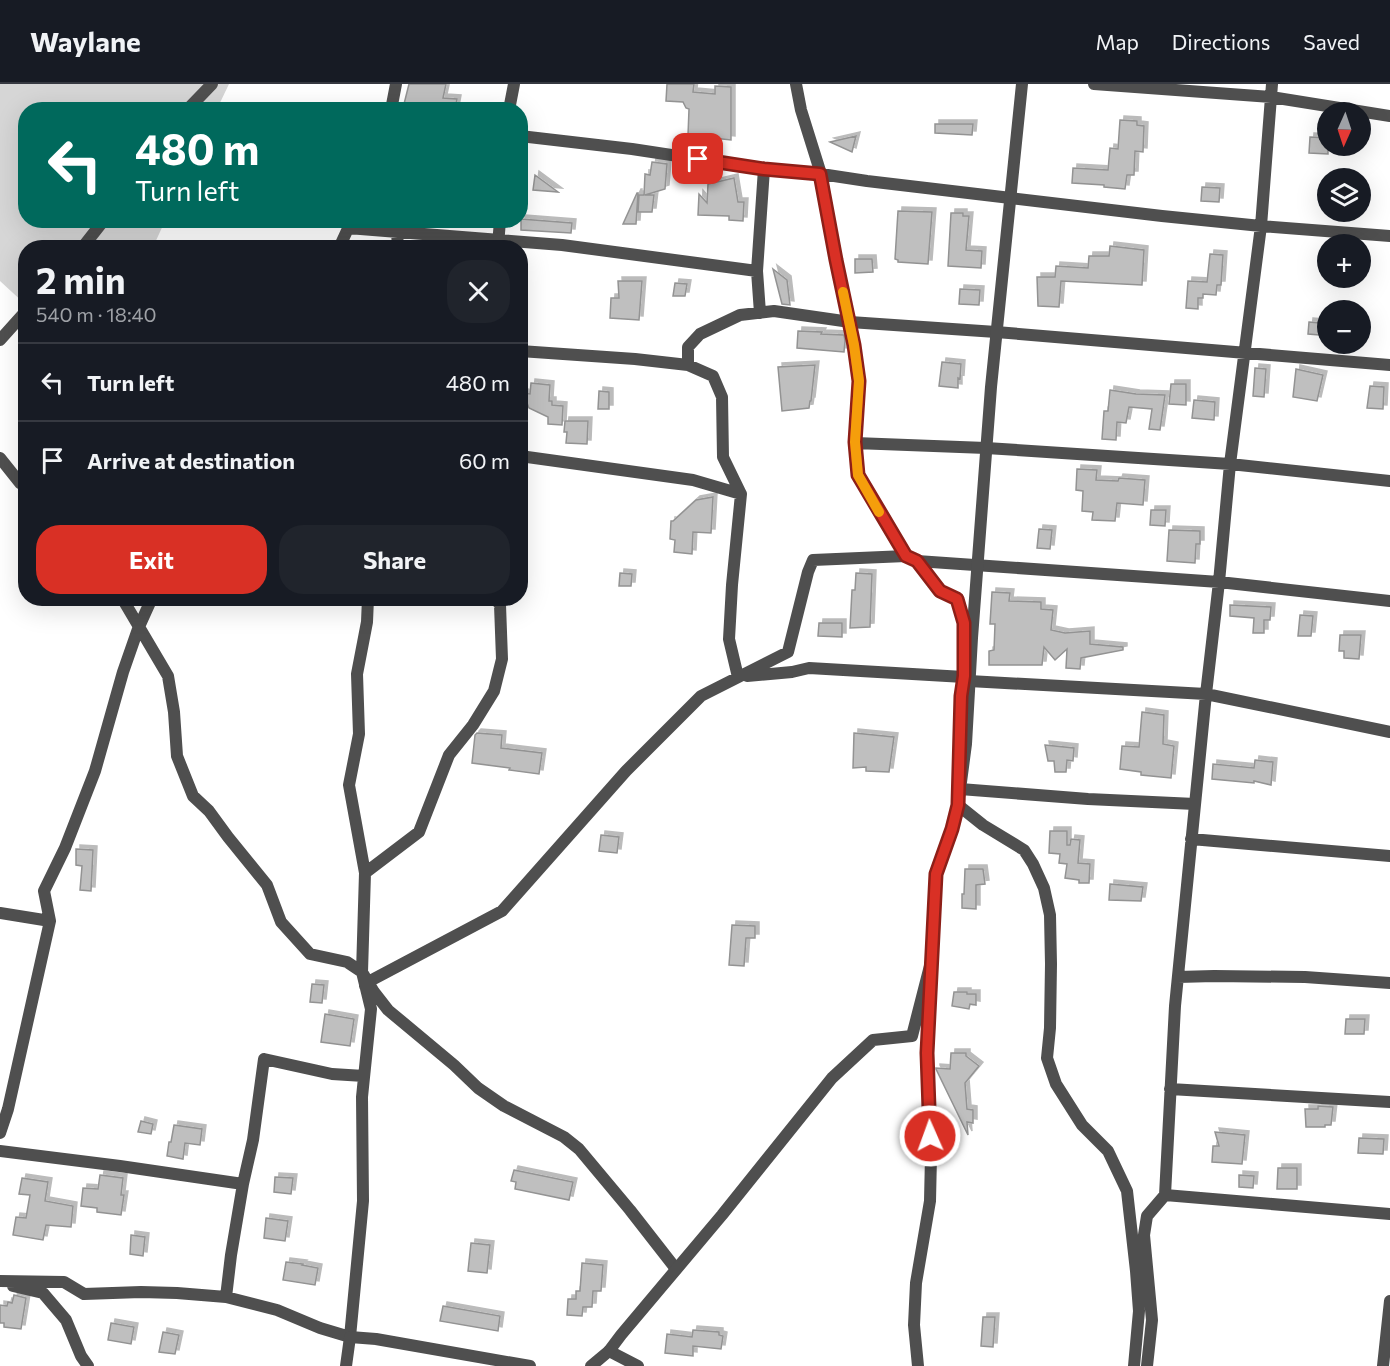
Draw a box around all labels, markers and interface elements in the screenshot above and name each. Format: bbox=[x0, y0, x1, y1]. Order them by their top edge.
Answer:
text: Waylane bbox=[30, 24, 141, 58]
text: Map bbox=[1096, 29, 1139, 54]
text: Directions bbox=[1172, 29, 1270, 54]
text: Saved bbox=[1303, 29, 1360, 54]
north arrow bbox=[1317, 102, 1371, 156]
map controls bbox=[1317, 102, 1371, 354]
text: 480 m bbox=[135, 122, 259, 174]
icon: left bbox=[36, 126, 114, 204]
pin bbox=[672, 133, 723, 184]
icon: arrive bbox=[681, 142, 714, 175]
button: layers bbox=[1317, 168, 1371, 222]
text: Turn left bbox=[135, 174, 239, 207]
button: + bbox=[1317, 234, 1371, 288]
text: 2 min bbox=[36, 257, 126, 301]
button: close bbox=[447, 260, 510, 323]
button: − bbox=[1317, 300, 1371, 354]
text: 540 m · 18:40 bbox=[36, 302, 157, 326]
icon: left bbox=[36, 366, 69, 399]
text: Turn left bbox=[87, 369, 174, 396]
text: 480 m bbox=[446, 369, 510, 396]
icon: arrive bbox=[36, 444, 69, 477]
text: Arrive at destination bbox=[87, 447, 295, 474]
text: 60 m bbox=[459, 447, 510, 474]
button: Exit bbox=[36, 525, 267, 594]
button: Share bbox=[279, 525, 510, 594]
position arrow bbox=[898, 1104, 962, 1168]

